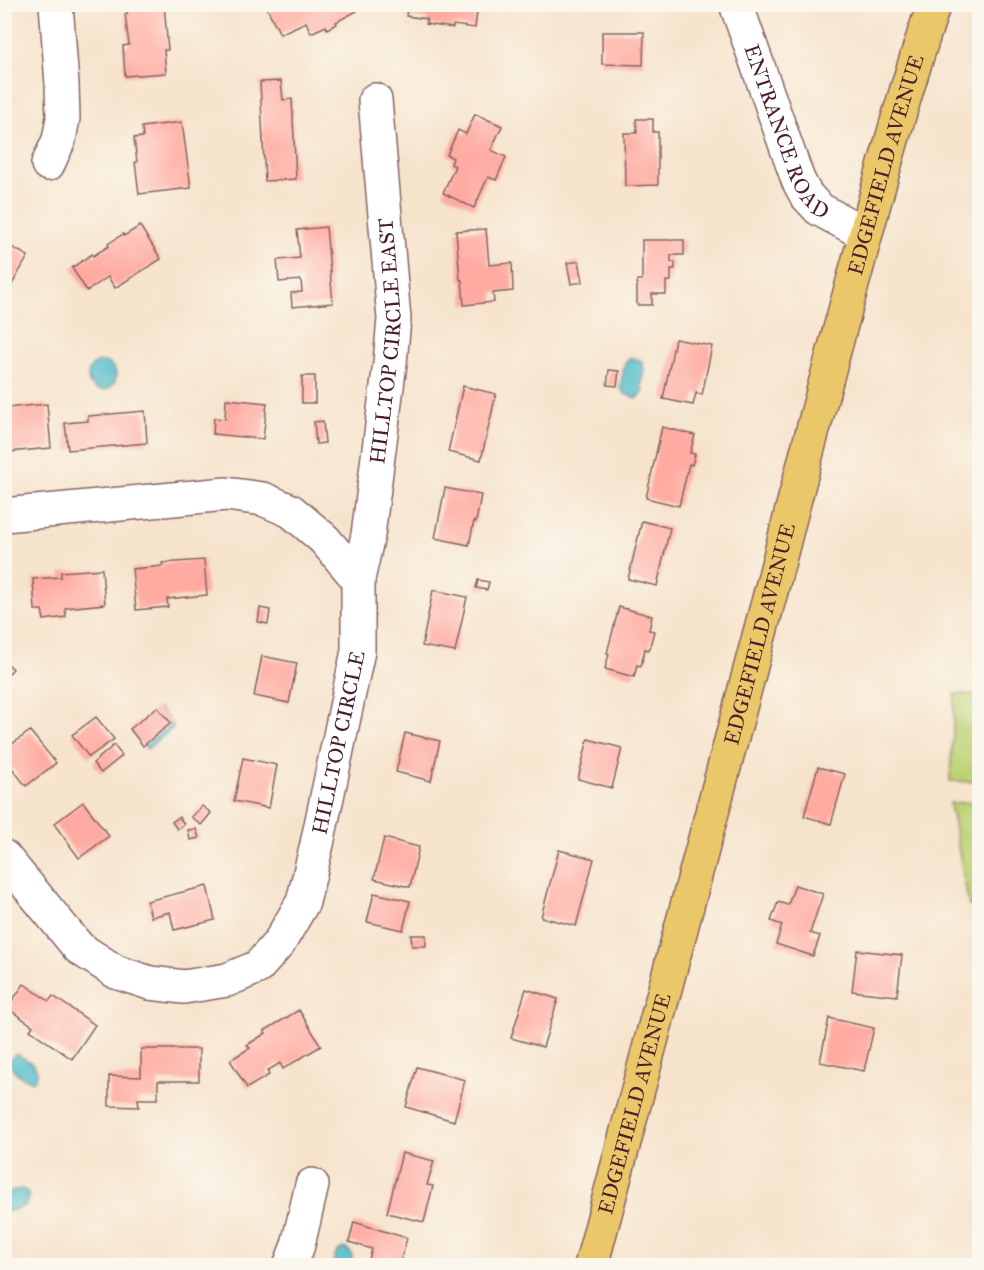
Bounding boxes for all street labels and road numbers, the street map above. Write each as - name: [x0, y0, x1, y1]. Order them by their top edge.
- street label: ENTRANCE ROAD: [738, 41, 834, 225]
- street label: EDGEFIELD AVENUE: [842, 51, 930, 278]
- street label: HILLTOP CIRCLE EAST: [364, 217, 407, 466]
- street label: EDGEFIELD AVENUE: [718, 521, 801, 748]
- street label: HILLTOP CIRCLE: [306, 648, 371, 837]
- street label: EDGEFIELD AVENUE: [592, 990, 677, 1217]

